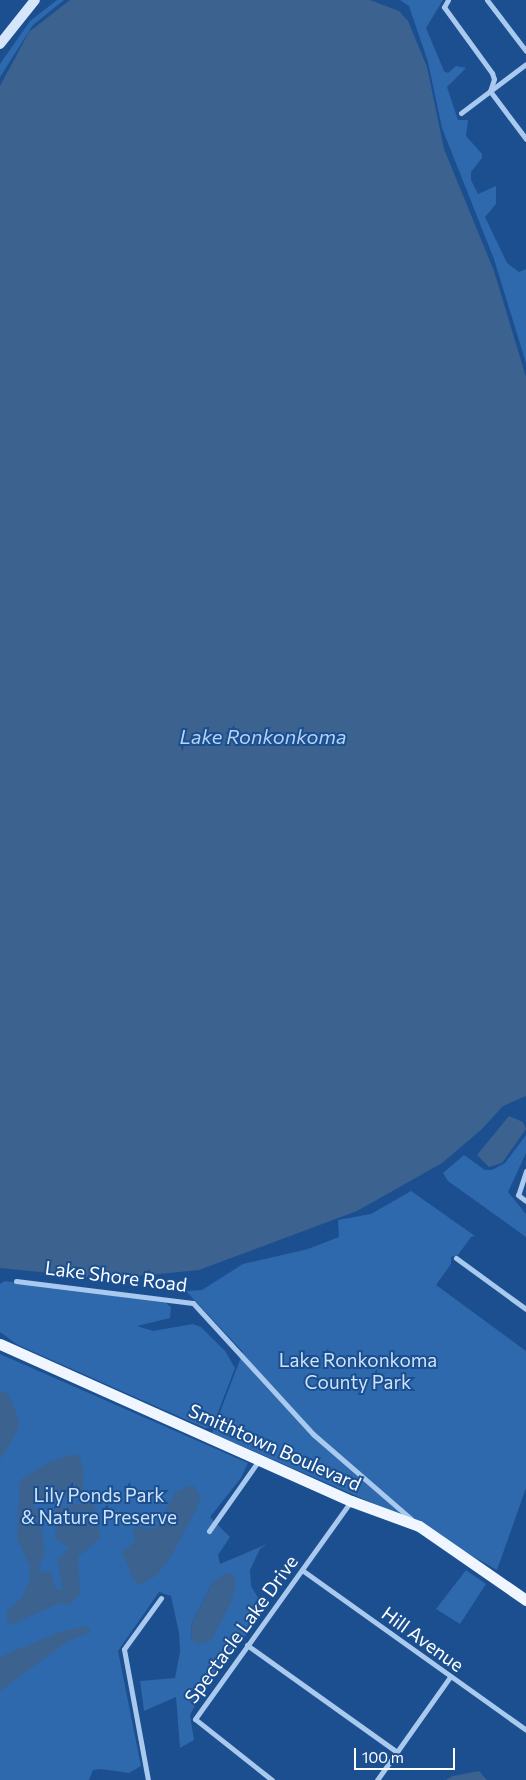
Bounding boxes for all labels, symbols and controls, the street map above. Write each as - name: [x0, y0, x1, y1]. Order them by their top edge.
- water label: Lake Ronkonkoma: [180, 724, 346, 748]
- street label: Lake Shore Road: [44, 1256, 188, 1296]
- park label: Lake Ronkonkoma County Park: [279, 1349, 437, 1393]
- street label: Smithtown Boulevard: [185, 1399, 365, 1495]
- park label: Lily Ponds Park & Nature Preserve: [21, 1484, 177, 1528]
- street label: Spectacle Lake Drive: [180, 1550, 302, 1708]
- street label: Hill Avenue: [378, 1602, 468, 1676]
- scale bar: [356, 1738, 457, 1770]
- text: 100 m: [362, 1748, 404, 1766]

